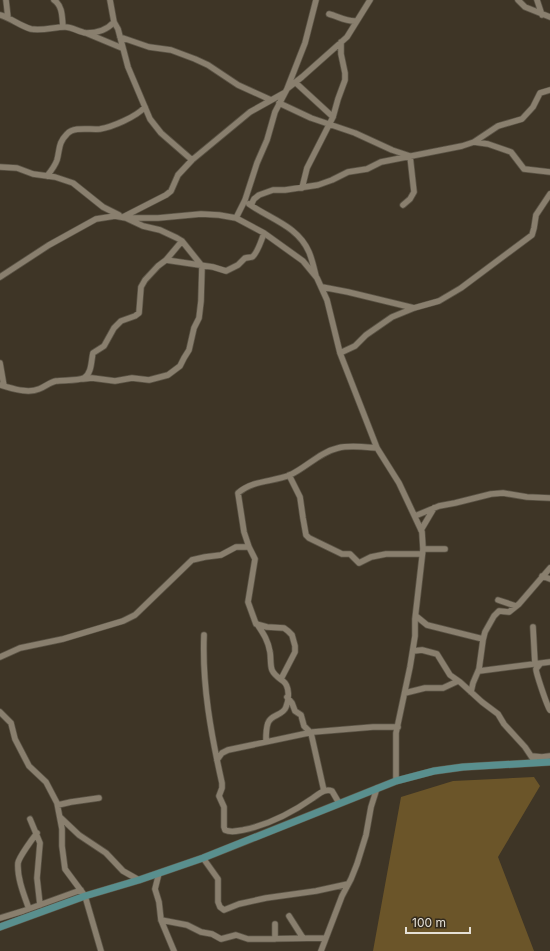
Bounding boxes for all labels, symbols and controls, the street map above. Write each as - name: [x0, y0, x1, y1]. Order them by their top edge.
- scale bar: [406, 909, 470, 935]
- text: 100 m: [412, 915, 446, 930]

